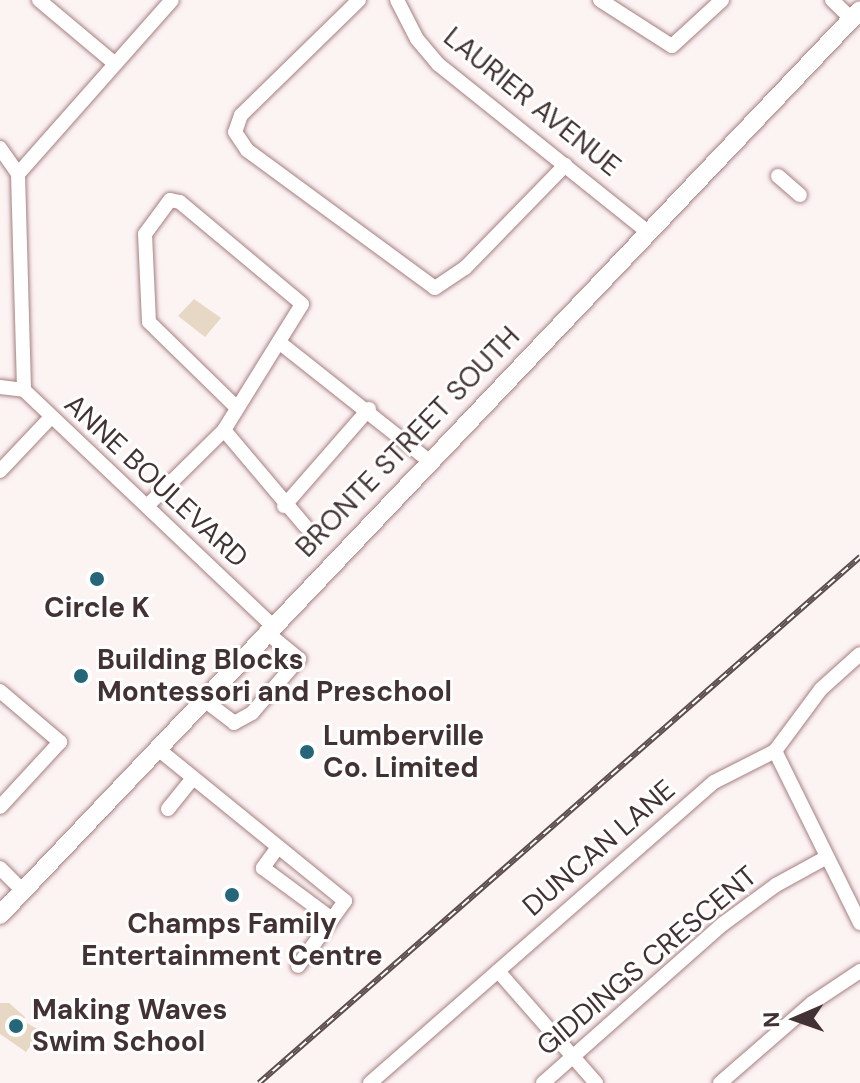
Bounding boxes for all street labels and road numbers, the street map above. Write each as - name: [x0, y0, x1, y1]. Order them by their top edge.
- street label: LAURIER AVENUE: [437, 20, 627, 184]
- street label: BRONTE STREET SOUTH: [289, 320, 527, 564]
- street label: ANNE BOULEVARD: [57, 387, 255, 575]
- street label: DUNCAN LANE: [516, 773, 682, 923]
- street label: GIDDINGS CRESCENT: [530, 859, 764, 1063]

